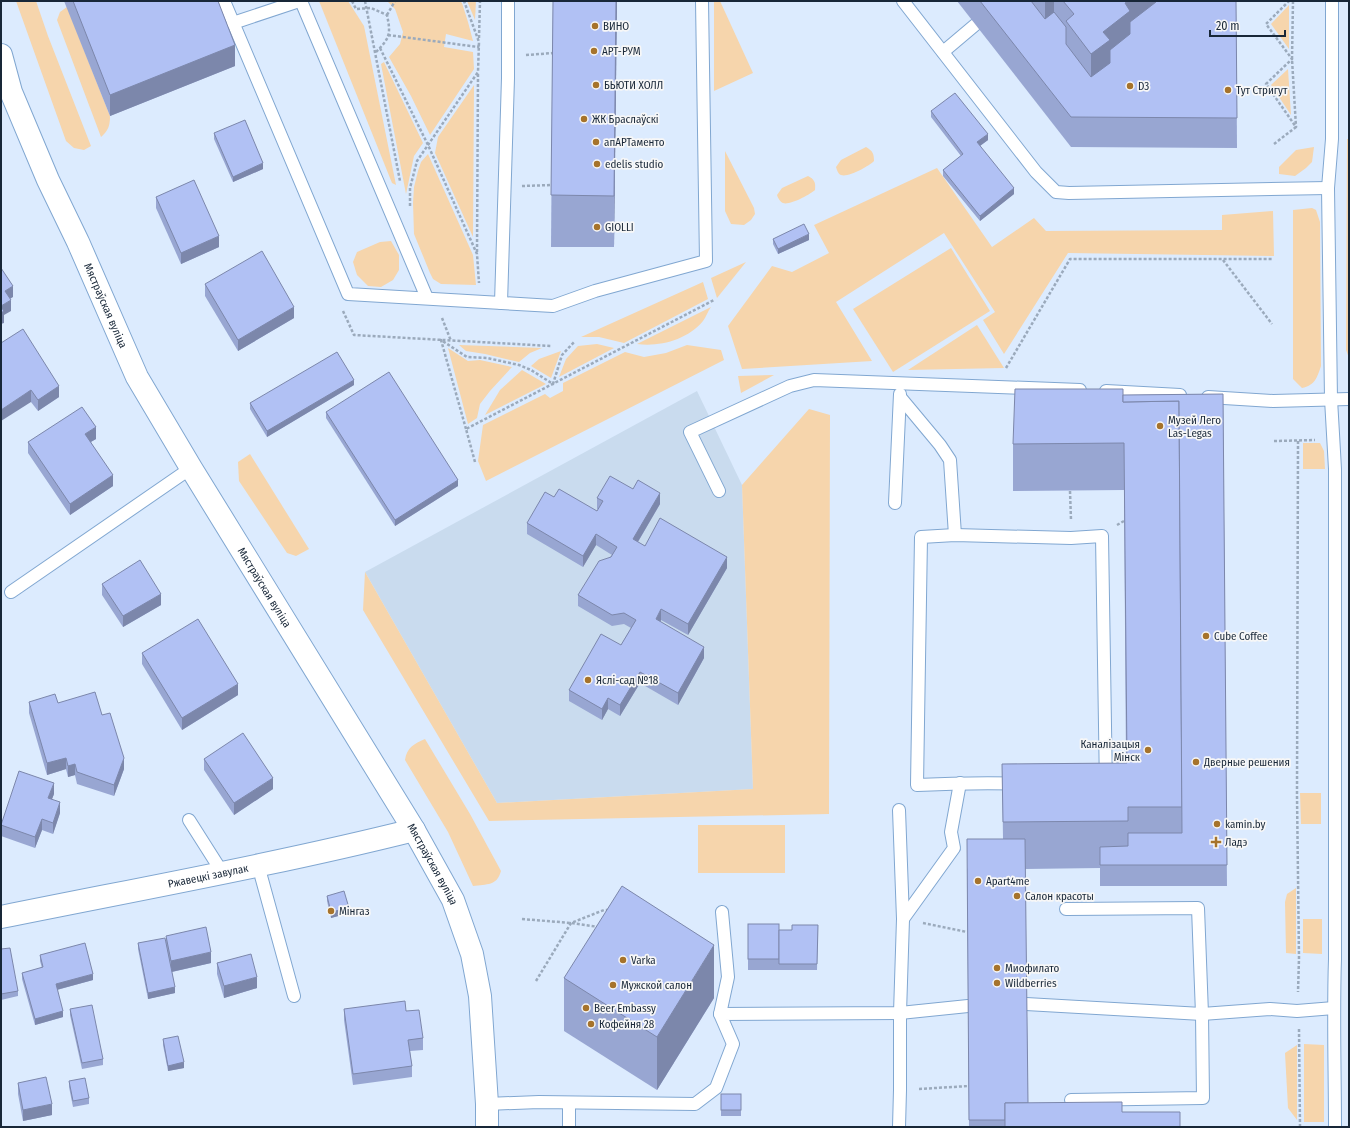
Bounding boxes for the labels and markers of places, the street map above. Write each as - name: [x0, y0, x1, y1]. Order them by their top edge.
- place label: ВИНО: [603, 20, 629, 33]
- marker: ВИНО: [590, 21, 600, 31]
- place label: АРТ-РУМ: [602, 45, 641, 58]
- marker: АРТ-РУМ: [589, 46, 599, 56]
- place label: БЬЮТИ ХОЛЛ: [604, 79, 663, 92]
- marker: БЬЮТИ ХОЛЛ: [591, 80, 601, 90]
- place label: D3: [1138, 80, 1149, 93]
- marker: D3: [1125, 81, 1135, 91]
- place label: Тут Стригут: [1236, 84, 1288, 97]
- marker: Тут Стригут: [1223, 85, 1233, 95]
- place label: ЖК Браслаўскі: [592, 113, 659, 126]
- marker: ЖК Браслаўскі: [579, 114, 589, 124]
- place label: апАРТаменто: [604, 136, 665, 149]
- marker: апАРТаменто: [591, 137, 601, 147]
- place label: edelis studio: [605, 158, 663, 171]
- marker: edelis studio: [592, 159, 602, 169]
- place label: GIOLLI: [605, 221, 634, 234]
- marker: GIOLLI: [592, 222, 602, 232]
- place label: Музей Лего Las-Legas: [1168, 414, 1221, 440]
- marker: Музей Лего Las-Legas: [1155, 421, 1165, 431]
- place label: Cube Coffee: [1214, 630, 1268, 643]
- marker: Cube Coffee: [1201, 631, 1211, 641]
- place label: Яслі-сад №18: [596, 674, 659, 687]
- marker: Яслі-сад №18: [583, 675, 593, 685]
- place label: Каналізацыя Мінск: [1080, 738, 1141, 764]
- marker: Каналізацыя Мінск: [1143, 745, 1153, 755]
- place label: Дверные решения: [1203, 756, 1290, 769]
- marker: Дверные решения: [1191, 757, 1201, 767]
- place label: kamin.by: [1225, 818, 1266, 831]
- marker: kamin.by: [1212, 819, 1222, 829]
- marker: Ладэ: [1210, 836, 1222, 848]
- place label: Ладэ: [1225, 836, 1247, 849]
- place label: Apart4me: [986, 875, 1029, 888]
- marker: Apart4me: [973, 876, 983, 886]
- place label: Салон красоты: [1025, 890, 1094, 903]
- marker: Салон красоты: [1012, 891, 1022, 901]
- place label: Мінгаз: [339, 905, 370, 918]
- marker: Мінгаз: [326, 906, 336, 916]
- place label: Varka: [631, 954, 656, 967]
- marker: Varka: [618, 955, 628, 965]
- place label: Миофилато: [1005, 962, 1060, 975]
- marker: Миофилато: [992, 963, 1002, 973]
- place label: Wildberries: [1005, 977, 1057, 990]
- marker: Wildberries: [992, 978, 1002, 988]
- place label: Мужской салон: [621, 979, 692, 992]
- marker: Мужской салон: [608, 980, 618, 990]
- place label: Beer Embassy: [594, 1002, 656, 1015]
- marker: Beer Embassy: [581, 1003, 591, 1013]
- place label: Кофейня 28: [599, 1018, 655, 1031]
- marker: Кофейня 28: [586, 1019, 596, 1029]

